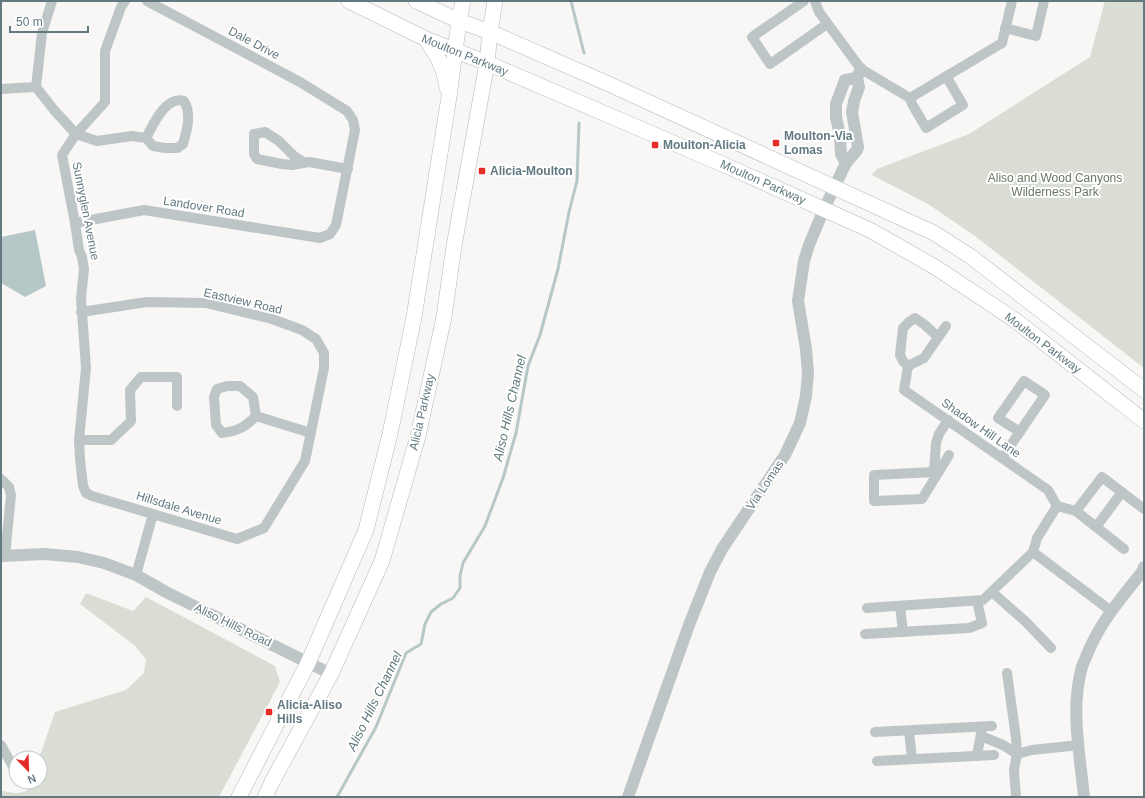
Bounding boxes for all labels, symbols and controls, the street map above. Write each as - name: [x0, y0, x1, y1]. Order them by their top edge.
- scale bar: [10, 8, 88, 34]
- text: 50 m: [16, 15, 43, 29]
- street label: Dale Drive: [226, 24, 282, 62]
- street label: Moulton Parkway: [420, 31, 510, 79]
- place label: Moulton-Via Lomas: [784, 129, 853, 157]
- place label: Moulton-Alicia: [663, 138, 746, 152]
- marker: Moulton-Via Lomas: [771, 138, 781, 148]
- marker: Moulton-Alicia: [650, 140, 660, 150]
- street label: Moulton Parkway: [718, 157, 808, 207]
- street label: Sunnyglen Avenue: [70, 161, 102, 262]
- place label: Alicia-Moulton: [490, 164, 573, 178]
- marker: Alicia-Moulton: [477, 166, 487, 176]
- park label: Aliso and Wood Canyons Wilderness Park: [988, 171, 1122, 199]
- street label: Landover Road: [162, 194, 246, 220]
- street label: Eastview Road: [202, 285, 284, 317]
- street label: Moulton Parkway: [1002, 310, 1084, 376]
- water label: Aliso Hills Channel: [490, 353, 529, 464]
- street label: Alicia Parkway: [406, 372, 438, 452]
- street label: Shadow Hill Lane: [939, 395, 1024, 461]
- street label: Via Lomas: [743, 458, 787, 512]
- street label: Hillsdale Avenue: [135, 488, 224, 528]
- street label: Aliso Hills Road: [192, 600, 274, 650]
- water label: Aliso Hills Channel: [344, 648, 405, 754]
- place label: Alicia-Aliso Hills: [277, 698, 342, 726]
- marker: Alicia-Aliso Hills: [264, 707, 274, 717]
- north arrow: [8, 750, 48, 790]
- text: N: [26, 772, 38, 786]

